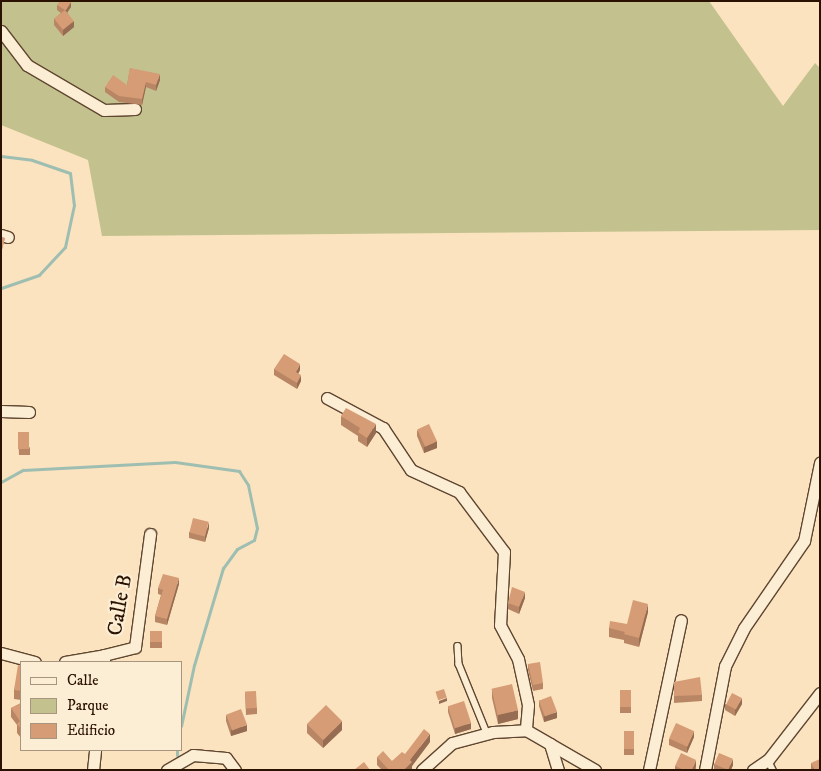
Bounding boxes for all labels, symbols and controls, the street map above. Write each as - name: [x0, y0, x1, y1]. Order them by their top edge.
- street label: Calle B: [102, 572, 138, 638]
- legend: [20, 661, 182, 751]
- text: Calle: [67, 671, 99, 690]
- text: Parque: [67, 696, 108, 715]
- text: Edificio: [67, 721, 115, 740]

